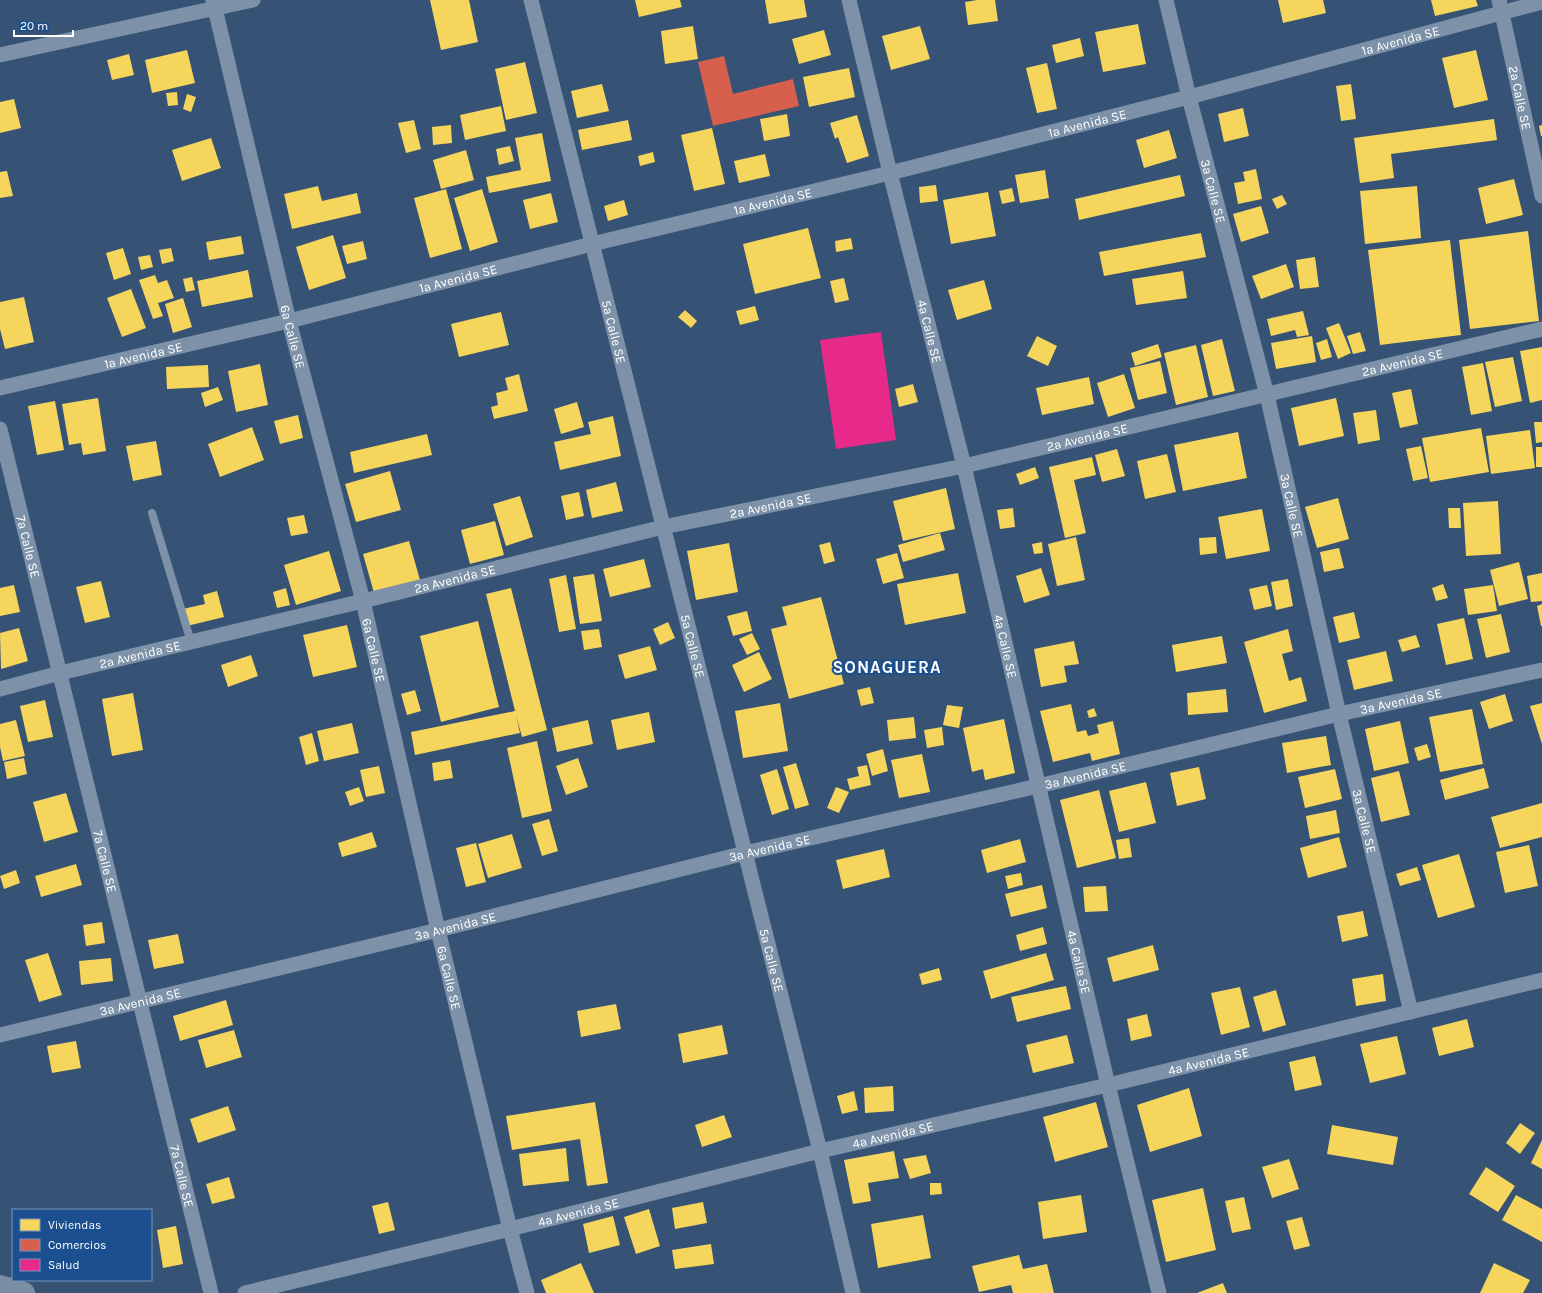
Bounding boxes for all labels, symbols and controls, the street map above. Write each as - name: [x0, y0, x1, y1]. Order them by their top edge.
- scale bar: [14, 12, 73, 38]
- text: 20 m: [20, 19, 48, 33]
- street label: 1a Avenida SE: [1360, 23, 1441, 58]
- street label: 2a Calle SE: [1506, 64, 1534, 131]
- street label: 1a Avenida SE: [1047, 106, 1128, 140]
- street label: 3a Calle SE: [1198, 158, 1229, 225]
- street label: 1a Avenida SE: [732, 185, 813, 218]
- street label: 1a Avenida SE: [418, 261, 499, 296]
- street label: 5a Calle SE: [599, 298, 629, 365]
- street label: 4a Calle SE: [914, 298, 945, 365]
- street label: 6a Calle SE: [277, 303, 308, 370]
- street label: 1a Avenida SE: [103, 339, 184, 372]
- street label: 2a Avenida SE: [1360, 346, 1444, 380]
- street label: 2a Avenida SE: [1045, 420, 1129, 454]
- street label: 3a Calle SE: [1277, 472, 1306, 539]
- street label: 2a Avenida SE: [728, 490, 813, 521]
- street label: 7a Calle SE: [13, 514, 43, 579]
- street label: 2a Avenida SE: [413, 562, 497, 596]
- street label: 5a Calle SE: [678, 613, 708, 679]
- street label: 4a Calle SE: [991, 613, 1020, 680]
- street label: 6a Calle SE: [359, 617, 388, 684]
- street label: 2a Avenida SE: [98, 638, 182, 671]
- district label: SONAGUERA: [832, 657, 942, 677]
- street label: 3a Avenida SE: [1358, 685, 1443, 717]
- street label: 3a Avenida SE: [1043, 758, 1128, 792]
- street label: 3a Calle SE: [1349, 788, 1379, 855]
- street label: 7a Calle SE: [90, 829, 120, 894]
- street label: 3a Avenida SE: [727, 831, 812, 865]
- street label: 3a Avenida SE: [413, 909, 497, 943]
- street label: 5a Calle SE: [756, 927, 787, 994]
- street label: 4a Calle SE: [1064, 929, 1094, 995]
- street label: 6a Calle SE: [434, 944, 464, 1011]
- street label: 3a Avenida SE: [98, 985, 182, 1019]
- street label: 4a Avenida SE: [1166, 1044, 1250, 1078]
- street label: 4a Avenida SE: [851, 1118, 935, 1151]
- street label: 7a Calle SE: [167, 1143, 197, 1209]
- street label: 4a Avenida SE: [536, 1195, 620, 1230]
- legend: [12, 1209, 152, 1281]
- text: Viviendas: [48, 1218, 101, 1232]
- text: Comercios: [48, 1238, 106, 1252]
- text: Salud: [48, 1258, 80, 1272]

